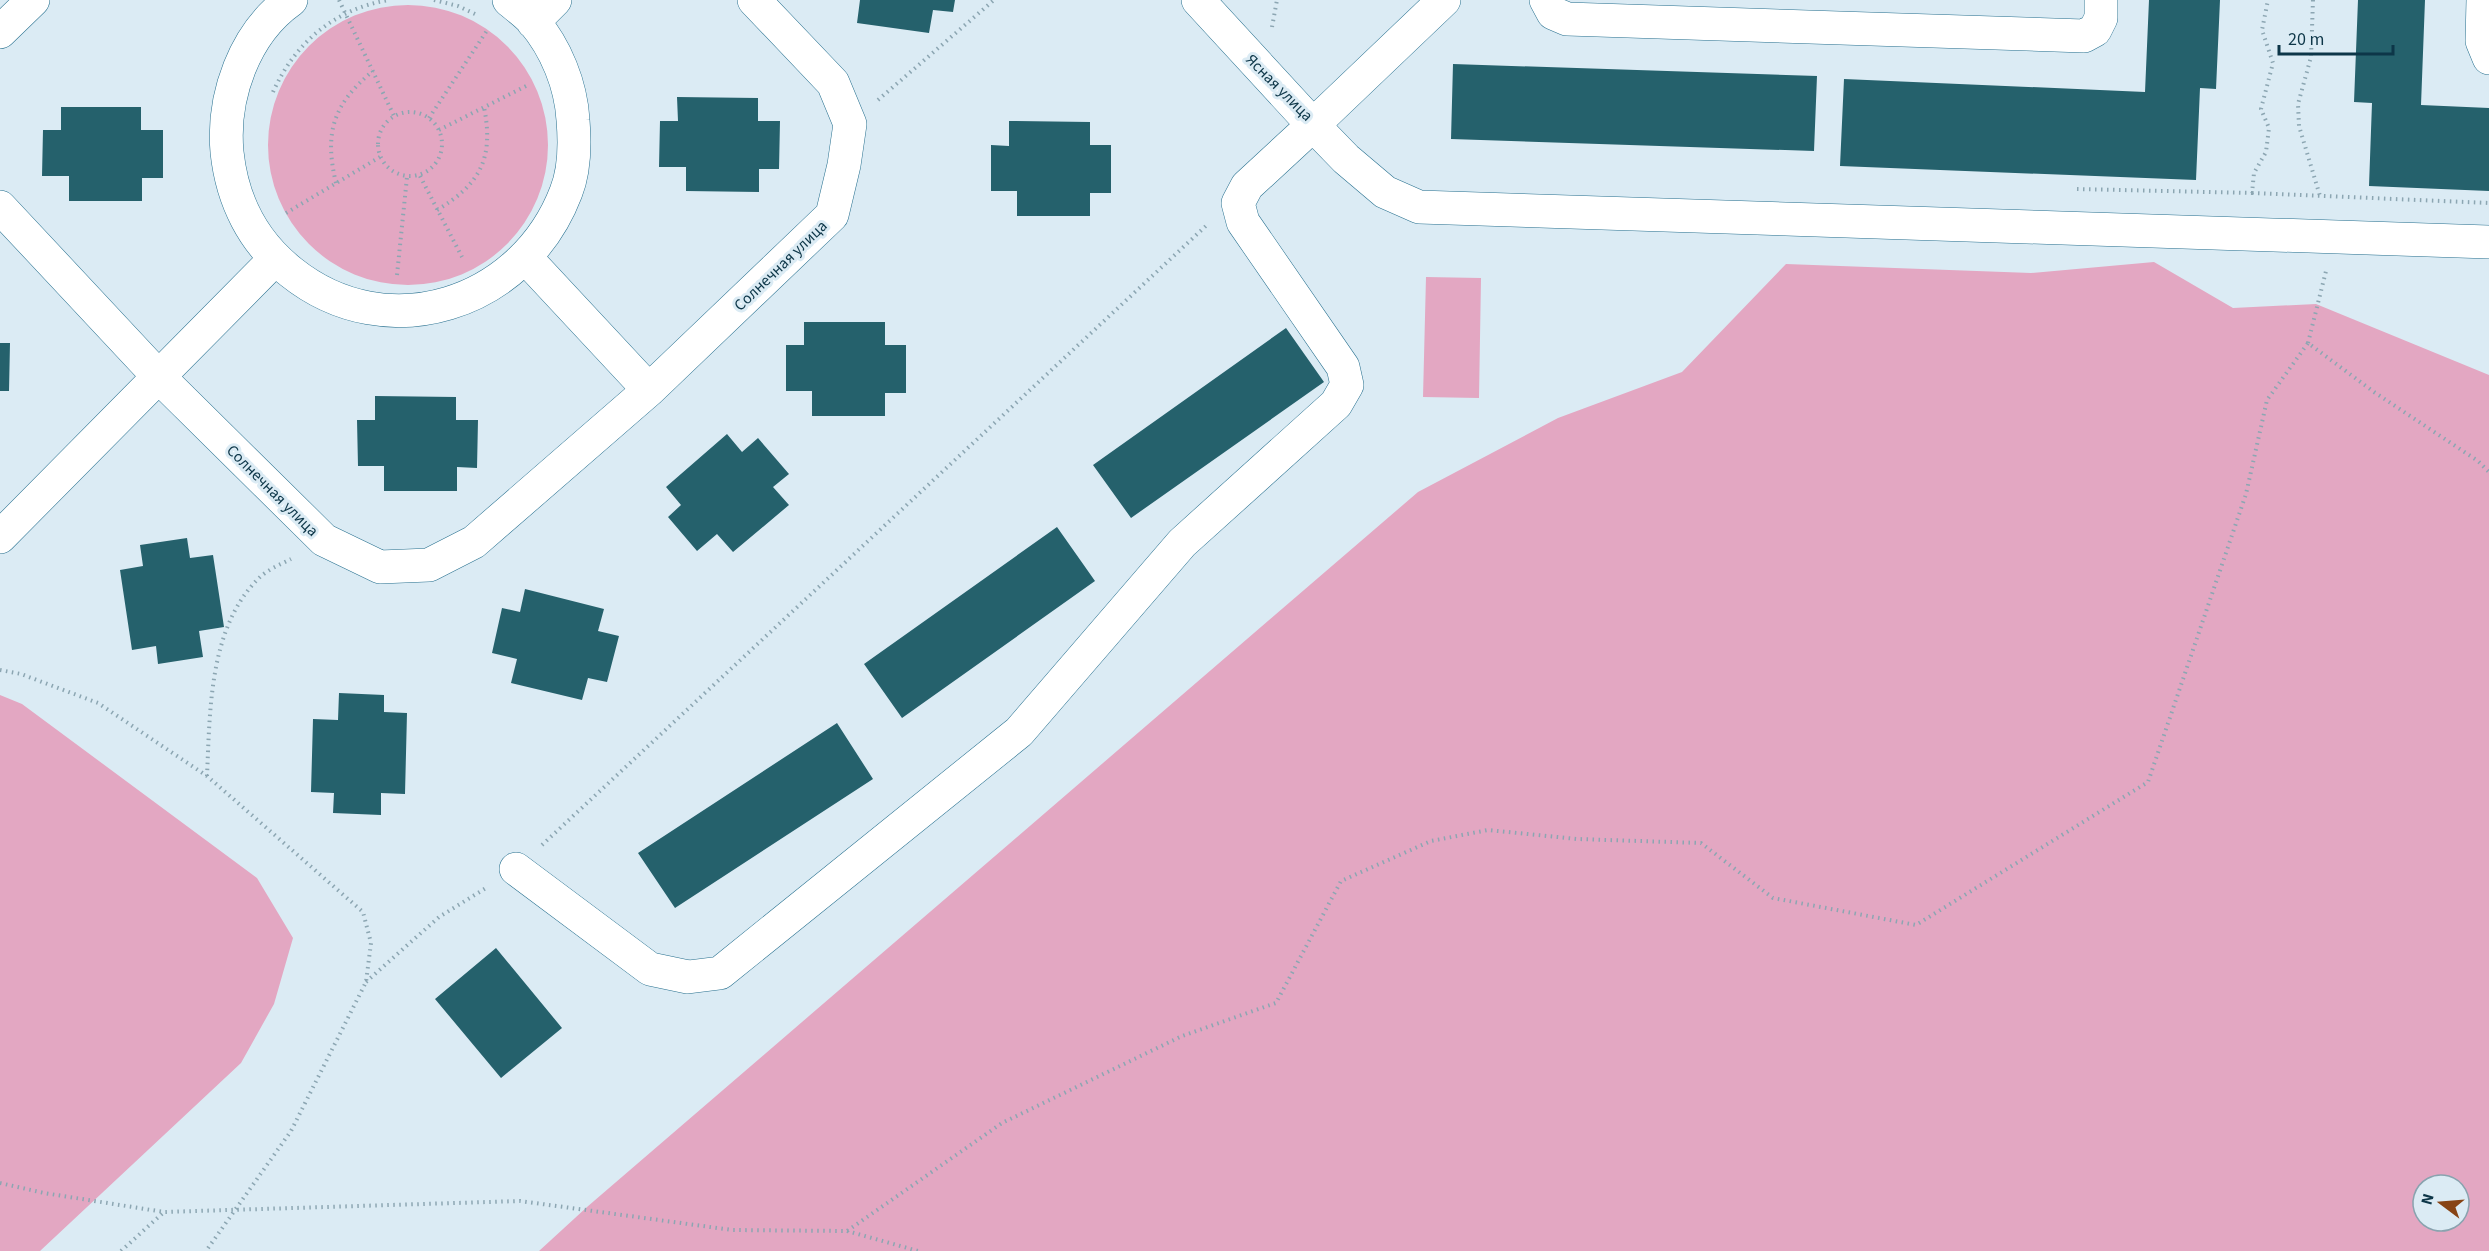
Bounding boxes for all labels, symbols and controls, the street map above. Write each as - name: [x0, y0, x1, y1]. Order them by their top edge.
- scale bar: [2279, 18, 2393, 56]
- text: 20 m: [2288, 27, 2324, 52]
- street label: Ясная улица: [1241, 49, 1318, 126]
- street label: Солнечная улица: [729, 215, 832, 316]
- street label: Солнечная улица: [221, 440, 323, 542]
- north arrow: [2411, 1173, 2471, 1233]
- text: N: [2416, 1191, 2440, 1207]

